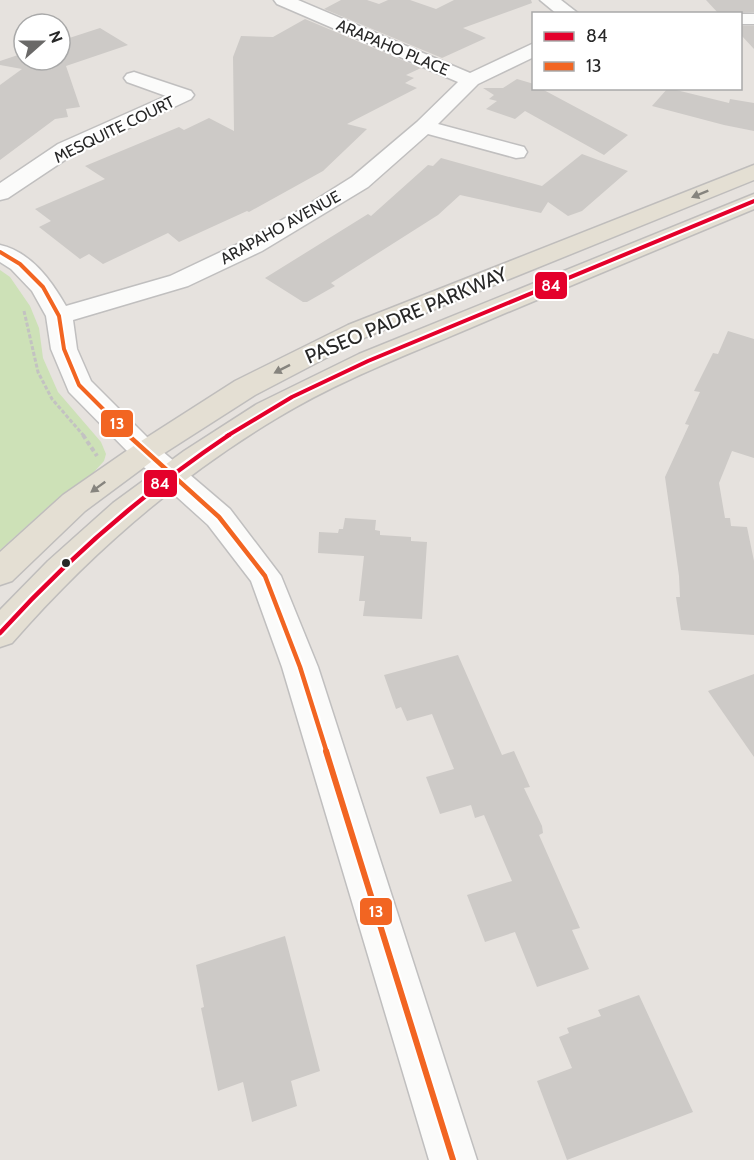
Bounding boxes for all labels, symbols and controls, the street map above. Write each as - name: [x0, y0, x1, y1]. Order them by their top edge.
- north arrow: [12, 12, 72, 72]
- legend: [532, 12, 742, 90]
- street label: ARAPAHO PLACE: [334, 15, 452, 80]
- text: 84: [586, 25, 607, 47]
- text: N: [45, 28, 66, 45]
- text: 13: [586, 55, 602, 77]
- street label: MESQUITE COURT: [51, 92, 178, 167]
- street label: ARAPAHO AVENUE: [217, 186, 344, 268]
- one-way arrow: [690, 189, 708, 199]
- street label: PASEO PADRE PARKWAY: [301, 261, 511, 369]
- line badge: 84: [534, 271, 568, 300]
- text: 84: [541, 276, 561, 295]
- one-way arrow: [274, 365, 291, 374]
- line badge: 13: [100, 409, 134, 438]
- text: 13: [110, 414, 124, 433]
- line badge: 84: [143, 469, 178, 498]
- text: 84: [150, 474, 170, 493]
- one-way arrow: [90, 480, 105, 492]
- unlabelled marker: [60, 557, 72, 569]
- line badge: 13: [359, 897, 393, 926]
- text: 13: [369, 902, 383, 921]

